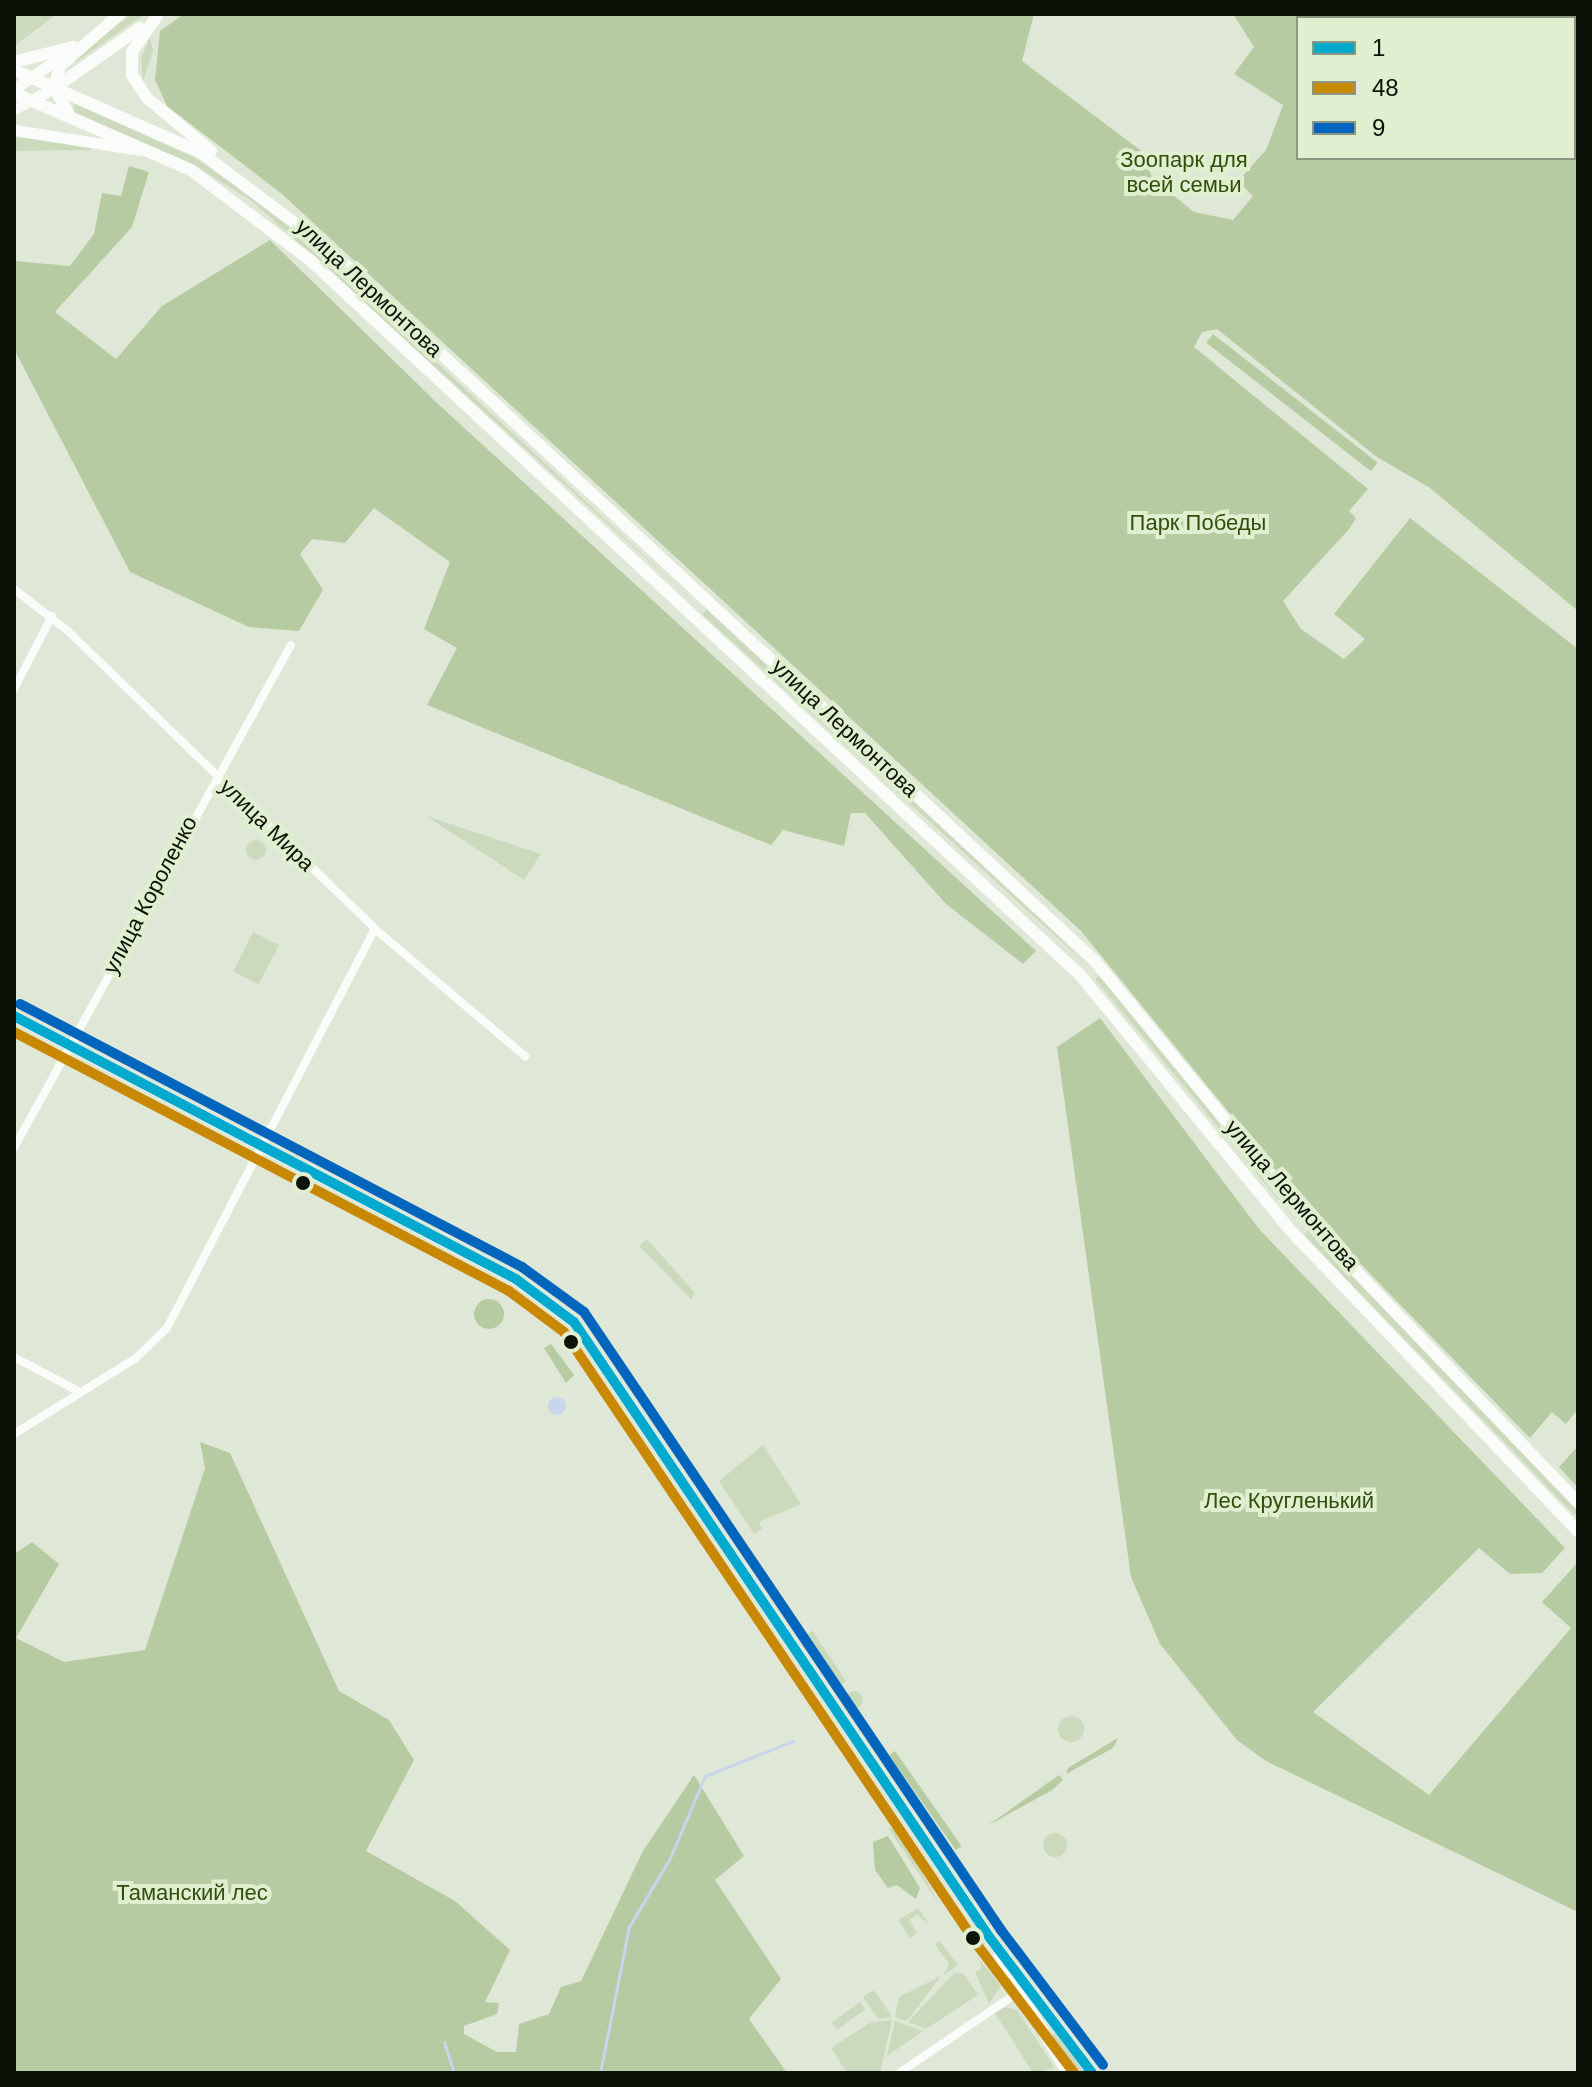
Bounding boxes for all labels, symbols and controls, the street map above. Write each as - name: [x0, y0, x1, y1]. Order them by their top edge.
- legend: [1296, 16, 1576, 160]
- text: 1: [1372, 34, 1385, 61]
- text: 48: [1372, 74, 1399, 101]
- text: 9: [1372, 114, 1385, 141]
- park label: Зоопарк для всей семьи: [1120, 146, 1248, 198]
- street label: улица Лермонтова: [290, 213, 448, 363]
- park label: Парк Победы: [1130, 510, 1266, 536]
- street label: улица Лермонтова: [766, 653, 924, 803]
- street label: улица Мира: [214, 773, 320, 877]
- street label: улица Короленко: [97, 812, 203, 978]
- street label: улица Лермонтова: [1219, 1114, 1365, 1276]
- unlabelled marker: [295, 1175, 311, 1191]
- unlabelled marker: [563, 1334, 579, 1350]
- park label: Лес Кругленький: [1204, 1488, 1374, 1514]
- park label: Таманский лес: [116, 1880, 268, 1906]
- unlabelled marker: [965, 1930, 981, 1946]

